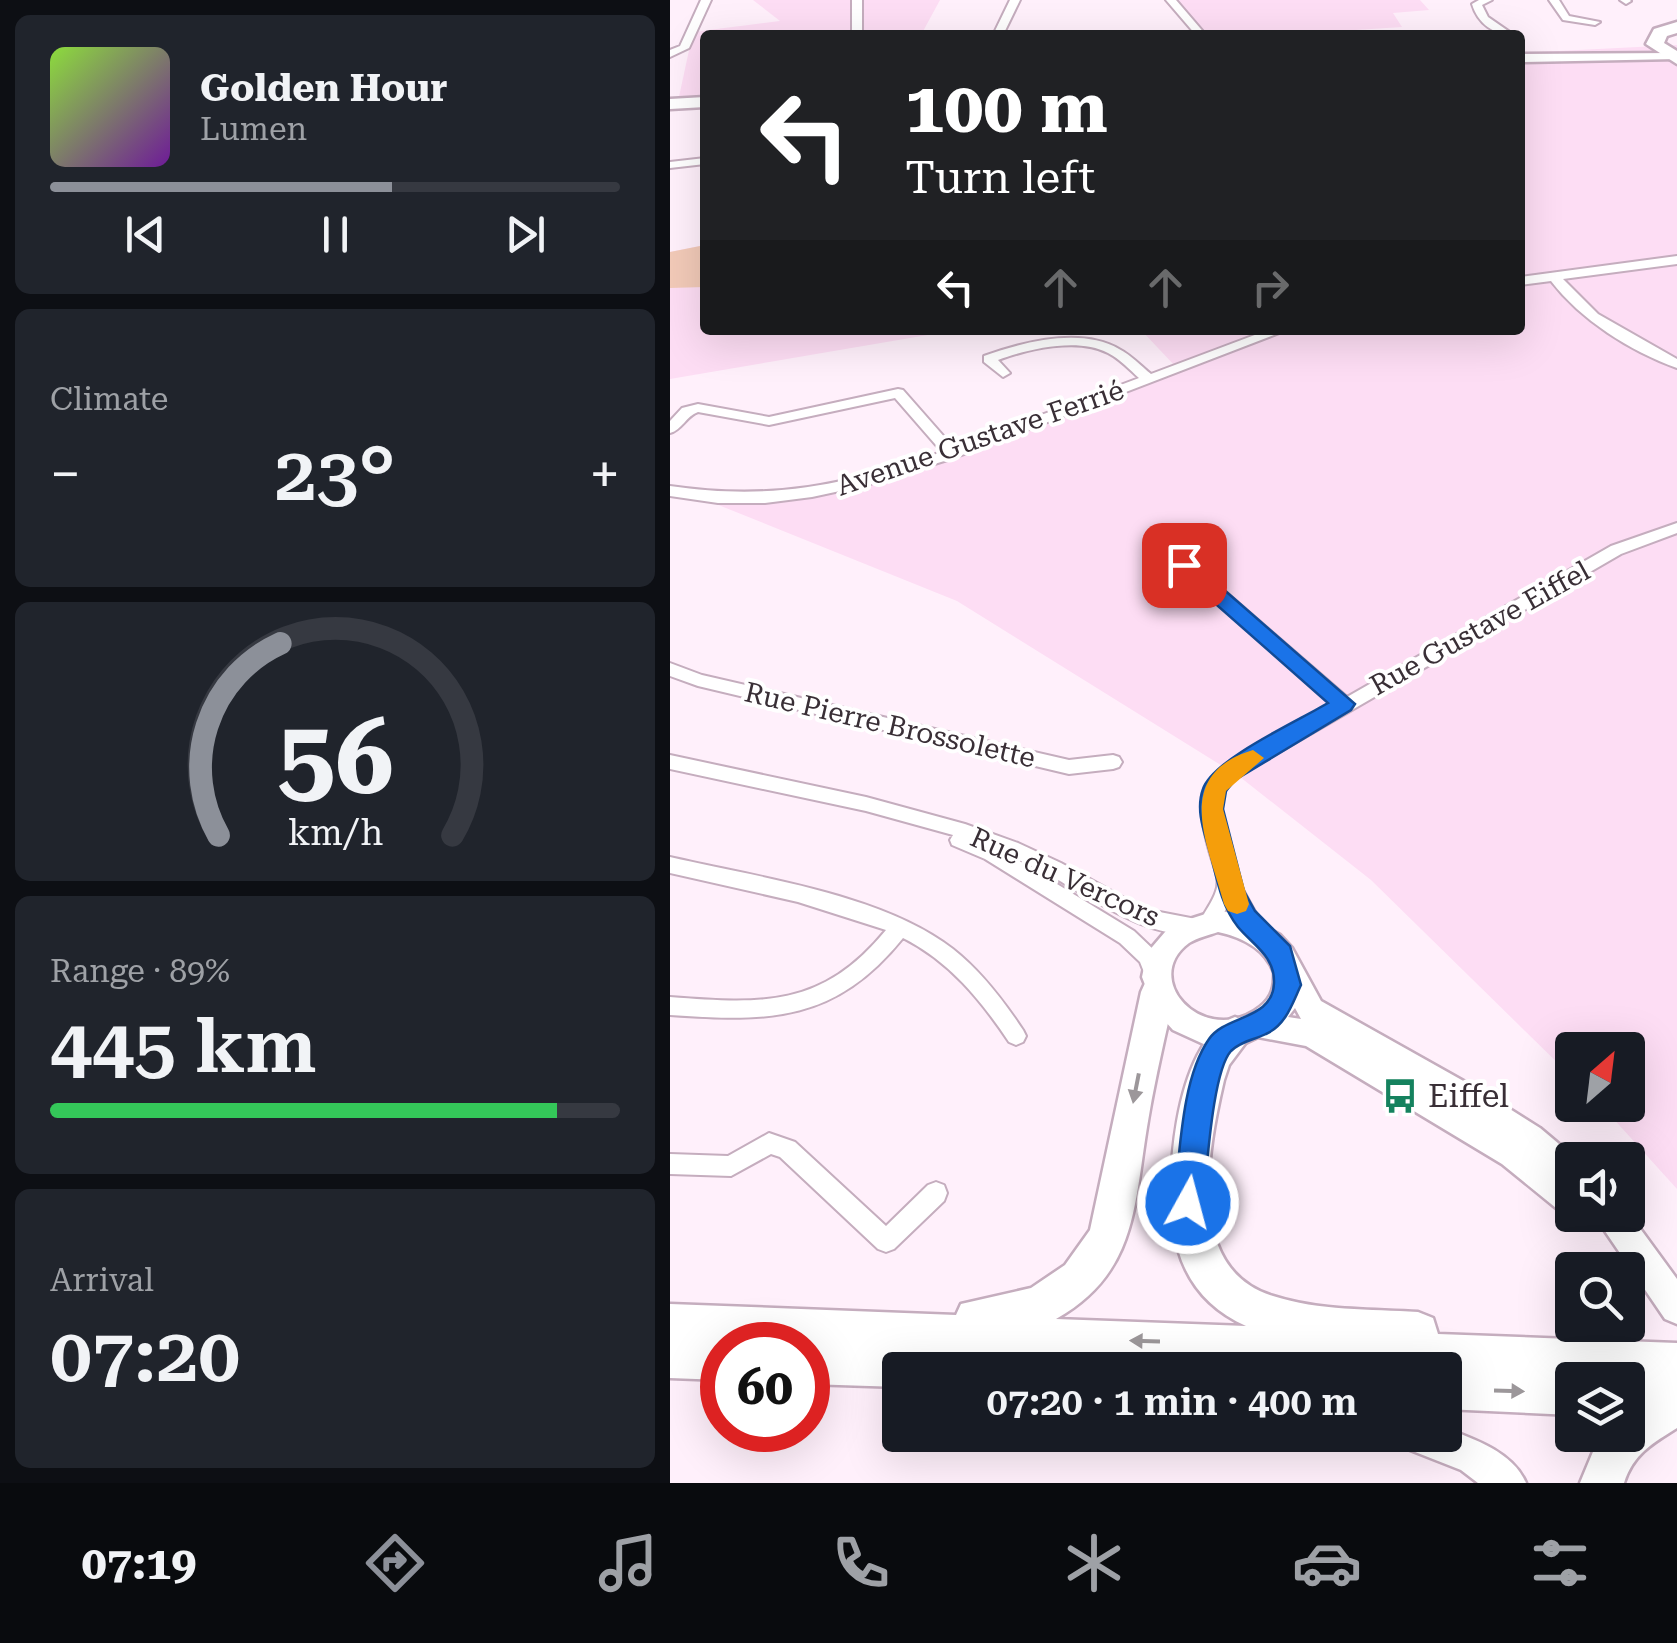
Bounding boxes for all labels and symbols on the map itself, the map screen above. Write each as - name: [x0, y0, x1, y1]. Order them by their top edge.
- street label: Avenue Gustave Ferrié: [832, 373, 1128, 503]
- pin: [1142, 523, 1227, 608]
- street label: Rue Gustave Eiffel: [1364, 554, 1596, 702]
- street label: Rue Pierre Brossolette: [741, 675, 1039, 775]
- street label: Rue du Vercors: [965, 821, 1165, 933]
- north arrow: [1555, 1032, 1645, 1122]
- one-way arrow: [1128, 1072, 1144, 1103]
- bus stop icon: Eiffel: [1381, 1077, 1419, 1115]
- place label: Eiffel: [1428, 1077, 1509, 1115]
- position arrow: [1136, 1151, 1240, 1255]
- speed limit sign: 60: [700, 1322, 830, 1452]
- one-way arrow: [1129, 1333, 1161, 1349]
- one-way arrow: [1493, 1383, 1525, 1399]

